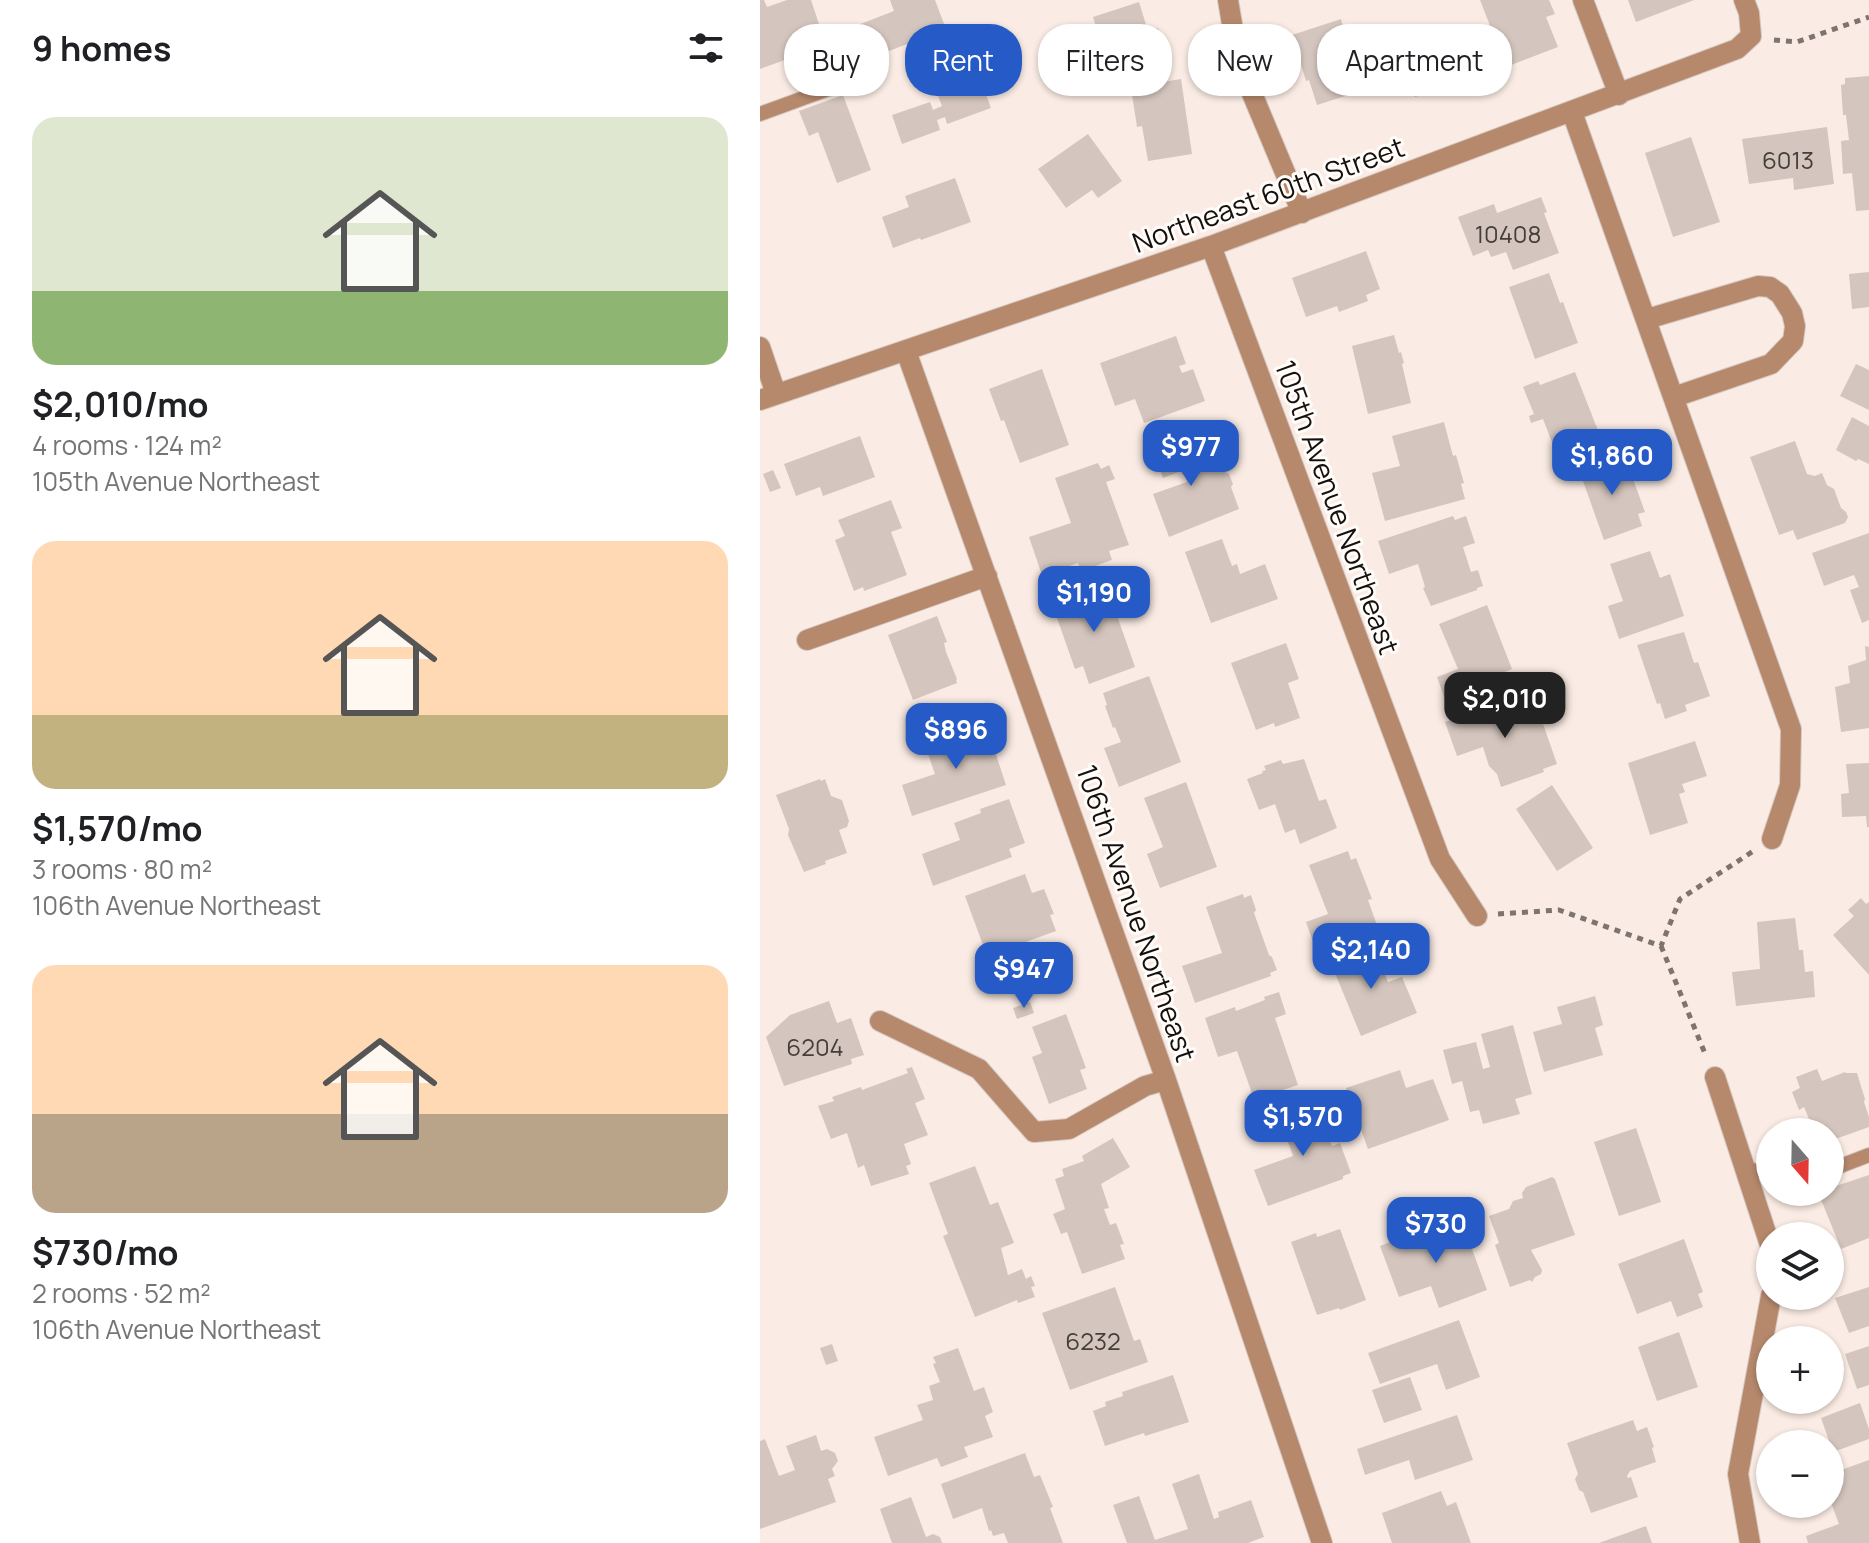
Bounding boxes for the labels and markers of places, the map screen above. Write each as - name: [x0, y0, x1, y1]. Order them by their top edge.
- pin: $977: [1144, 420, 1238, 488]
- pin: $1,860: [1547, 429, 1677, 497]
- pin: $1,190: [1029, 566, 1159, 634]
- pin: $2,010: [1440, 672, 1570, 740]
- pin: $896: [909, 703, 1003, 771]
- pin: $2,140: [1306, 923, 1436, 991]
- pin: $947: [977, 942, 1071, 1010]
- pin: $1,570: [1238, 1090, 1368, 1158]
- pin: $730: [1389, 1197, 1483, 1265]

